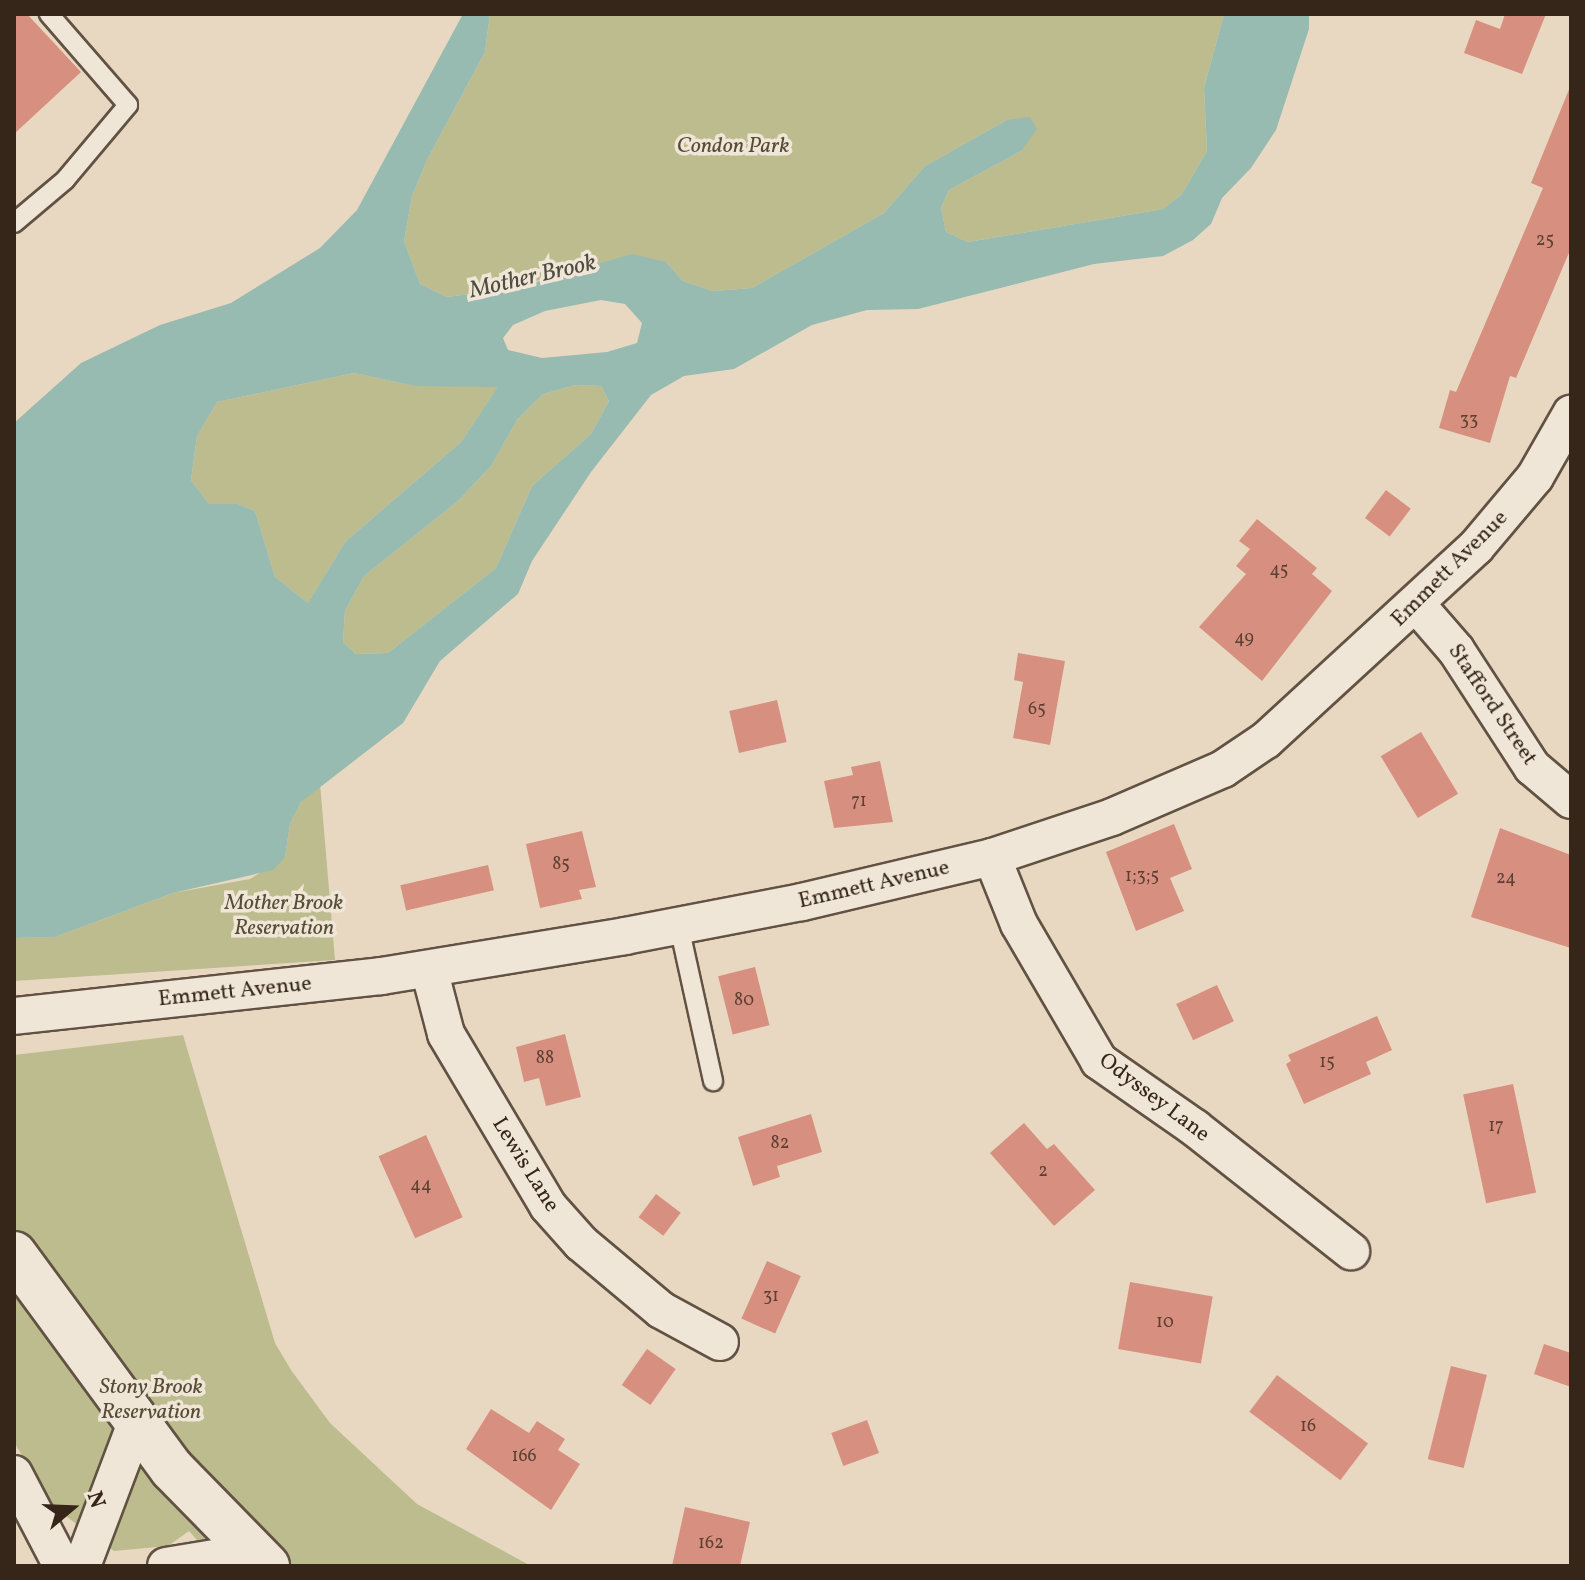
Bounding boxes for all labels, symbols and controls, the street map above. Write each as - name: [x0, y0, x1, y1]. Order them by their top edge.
- park label: Condon Park: [677, 134, 789, 160]
- house number: 25: [1536, 230, 1554, 252]
- water label: Mother Brook: [467, 249, 599, 307]
- house number: 33: [1460, 410, 1478, 432]
- street label: Emmett Avenue: [1386, 505, 1514, 633]
- house number: 45: [1270, 560, 1288, 582]
- house number: 49: [1234, 628, 1254, 650]
- street label: Stafford Street: [1442, 639, 1542, 771]
- house number: 65: [1028, 699, 1046, 721]
- house number: 71: [851, 791, 867, 813]
- house number: 85: [552, 854, 570, 876]
- street label: Emmett Avenue: [796, 855, 952, 915]
- house number: 1;3;5: [1125, 866, 1159, 888]
- house number: 24: [1496, 868, 1516, 890]
- park label: Mother Brook Reservation: [225, 890, 343, 942]
- street label: Emmett Avenue: [157, 971, 313, 1013]
- house number: 80: [734, 990, 754, 1012]
- house number: 88: [536, 1048, 554, 1070]
- street label: Odyssey Lane: [1093, 1048, 1215, 1148]
- house number: 15: [1319, 1052, 1335, 1074]
- street label: Lewis Lane: [485, 1113, 565, 1217]
- house number: 17: [1488, 1116, 1504, 1138]
- house number: 82: [771, 1133, 789, 1155]
- house number: 2: [1038, 1161, 1048, 1183]
- house number: 44: [410, 1175, 432, 1197]
- house number: 31: [763, 1286, 779, 1308]
- house number: 10: [1156, 1312, 1174, 1334]
- park label: Stony Brook Reservation: [99, 1374, 203, 1426]
- house number: 16: [1300, 1416, 1316, 1438]
- house number: 166: [511, 1446, 537, 1468]
- north arrow: [32, 1468, 112, 1548]
- text: N: [78, 1487, 112, 1513]
- house number: 162: [698, 1533, 724, 1555]

